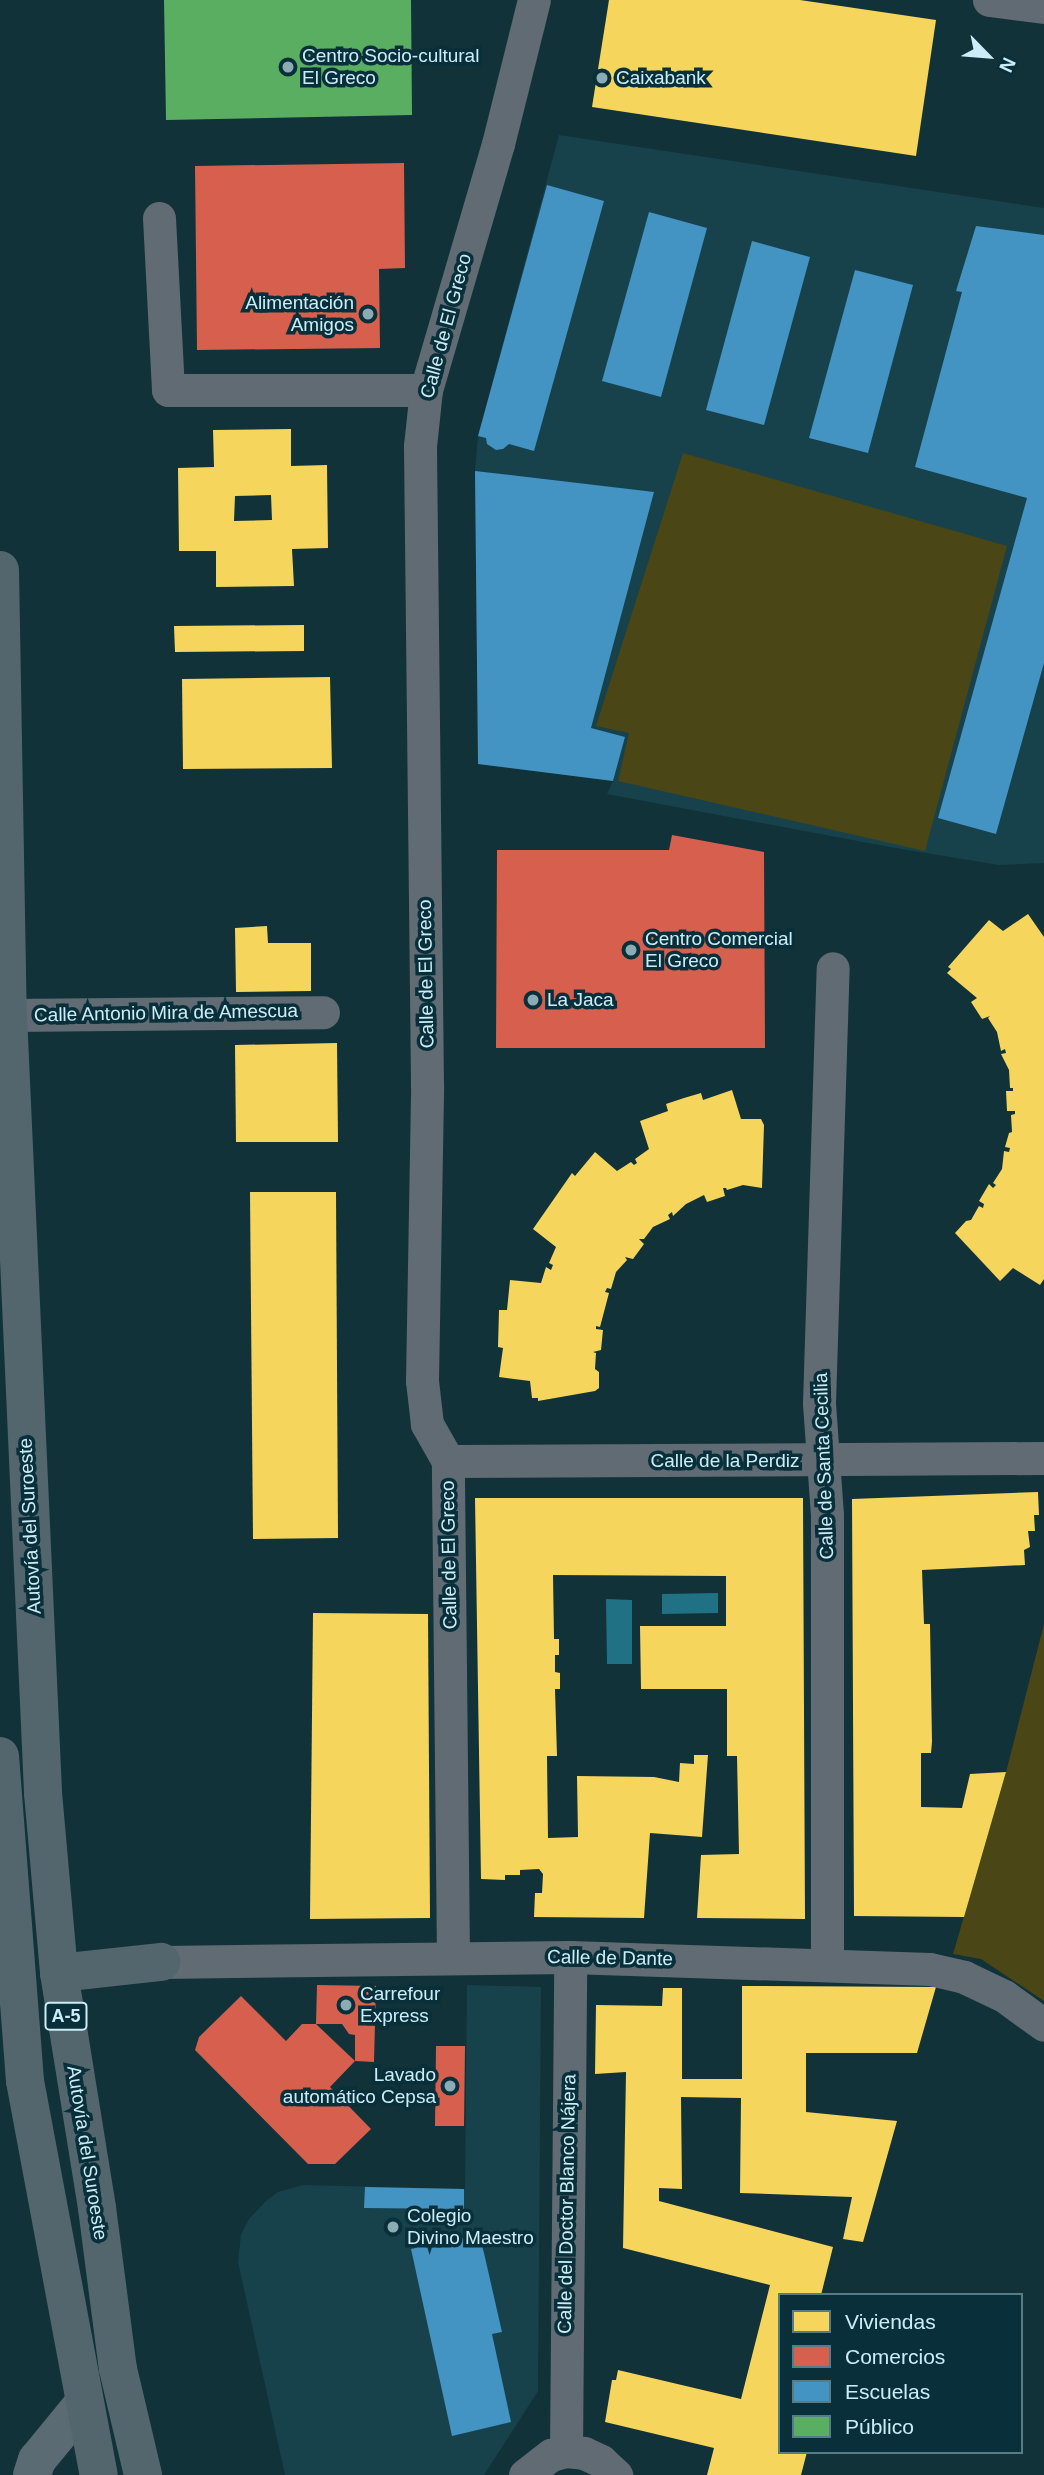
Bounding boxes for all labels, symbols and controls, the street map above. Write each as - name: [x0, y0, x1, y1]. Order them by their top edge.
- north arrow: [953, 21, 1023, 91]
- place label: Centro Socio-cultural El Greco: [302, 45, 479, 89]
- text: N: [995, 54, 1020, 76]
- marker: Centro Socio-cultural El Greco: [280, 59, 296, 75]
- place label: Caixabank: [616, 67, 706, 89]
- marker: Caixabank: [594, 70, 610, 86]
- street label: Calle de El Greco: [416, 251, 476, 401]
- place label: Alimentación Amigos: [245, 292, 354, 336]
- marker: Alimentación Amigos: [360, 306, 376, 322]
- street label: Calle de El Greco: [413, 899, 439, 1049]
- place label: Centro Comercial El Greco: [645, 928, 793, 972]
- marker: Centro Comercial El Greco: [623, 942, 639, 958]
- place label: La Jaca: [547, 989, 614, 1011]
- marker: La Jaca: [525, 992, 541, 1008]
- street label: Calle Antonio Mira de Amescua: [33, 999, 299, 1027]
- street label: Calle de Santa Cecilia: [809, 1372, 839, 1560]
- street label: Autovía del Suroeste: [14, 1437, 46, 1615]
- street label: Calle de la Perdiz: [651, 1450, 799, 1472]
- street label: Calle de El Greco: [436, 1480, 462, 1630]
- street label: Calle de Dante: [547, 1946, 673, 1970]
- place label: Carrefour Express: [360, 1983, 440, 2027]
- marker: Carrefour Express: [338, 1997, 354, 2013]
- road number: A-5: [43, 2002, 89, 2030]
- street label: Autovía del Suroeste: [62, 2064, 112, 2242]
- place label: Lavado automático Cepsa: [283, 2064, 436, 2108]
- street label: Calle del Doctor Blanco Nájera: [553, 2074, 581, 2334]
- marker: Lavado automático Cepsa: [442, 2078, 458, 2094]
- place label: Colegio Divino Maestro: [407, 2205, 534, 2249]
- marker: Colegio Divino Maestro: [385, 2219, 401, 2235]
- legend: [778, 2293, 1023, 2454]
- text: Viviendas: [845, 2310, 936, 2333]
- text: Comercios: [845, 2345, 945, 2368]
- text: Escuelas: [845, 2380, 930, 2403]
- text: Público: [845, 2415, 914, 2438]

